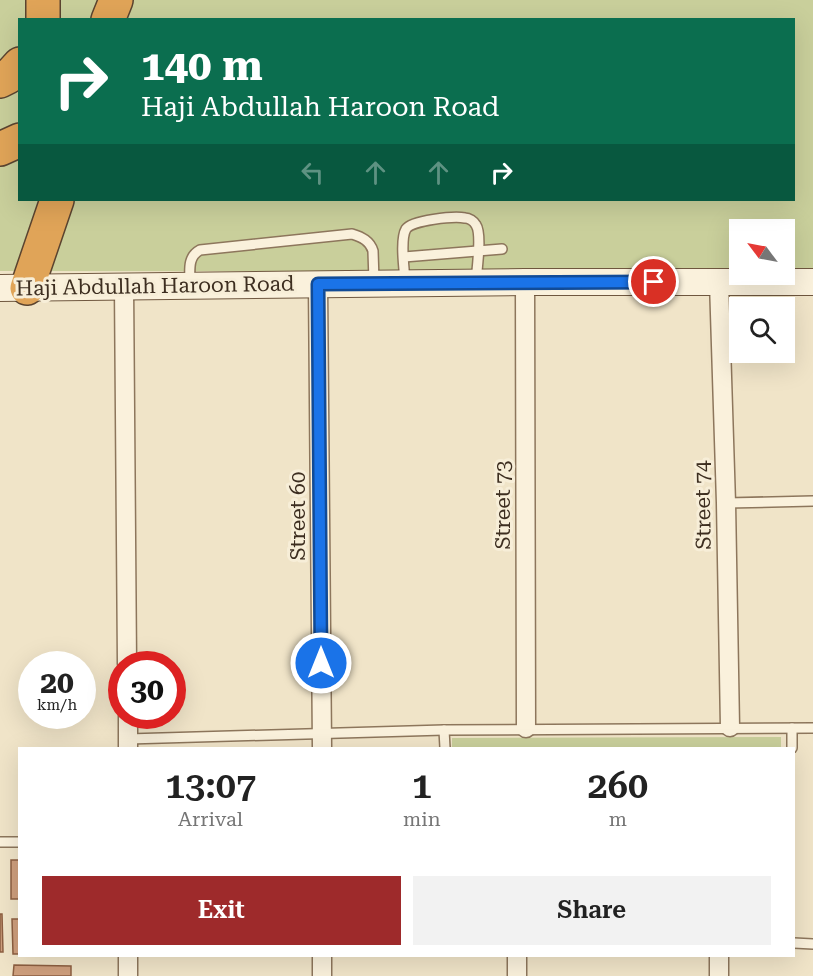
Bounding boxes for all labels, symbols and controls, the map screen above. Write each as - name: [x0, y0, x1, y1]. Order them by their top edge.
- text: 140 m: [141, 41, 263, 90]
- icon: right: [42, 42, 120, 120]
- text: Haji Abdullah Haroon Road: [141, 91, 499, 123]
- icon: left: [296, 156, 329, 189]
- icon: ahead: [359, 156, 392, 189]
- icon: ahead: [422, 156, 455, 189]
- icon: right: [485, 156, 518, 189]
- north arrow: [729, 219, 795, 285]
- map controls: [729, 219, 795, 363]
- pin: [628, 256, 679, 307]
- icon: arrive: [637, 265, 670, 298]
- street label: Haji Abdullah Haroon Road: [16, 272, 295, 300]
- button: search: [729, 297, 795, 363]
- street label: Street 73: [491, 460, 515, 550]
- street label: Street 74: [690, 460, 716, 550]
- street label: Street 60: [286, 471, 310, 561]
- position arrow: [289, 631, 353, 695]
- speed limit sign: 30: [108, 651, 186, 729]
- text: 20: [40, 665, 74, 700]
- text: km/h: [37, 696, 77, 714]
- text: 13:07: [165, 765, 256, 807]
- text: 1: [412, 765, 432, 807]
- text: 260: [588, 765, 648, 807]
- text: Arrival: [178, 807, 243, 831]
- text: min: [403, 807, 441, 831]
- text: m: [609, 807, 627, 831]
- button: Exit: [42, 876, 401, 945]
- button: Share: [413, 876, 771, 945]

